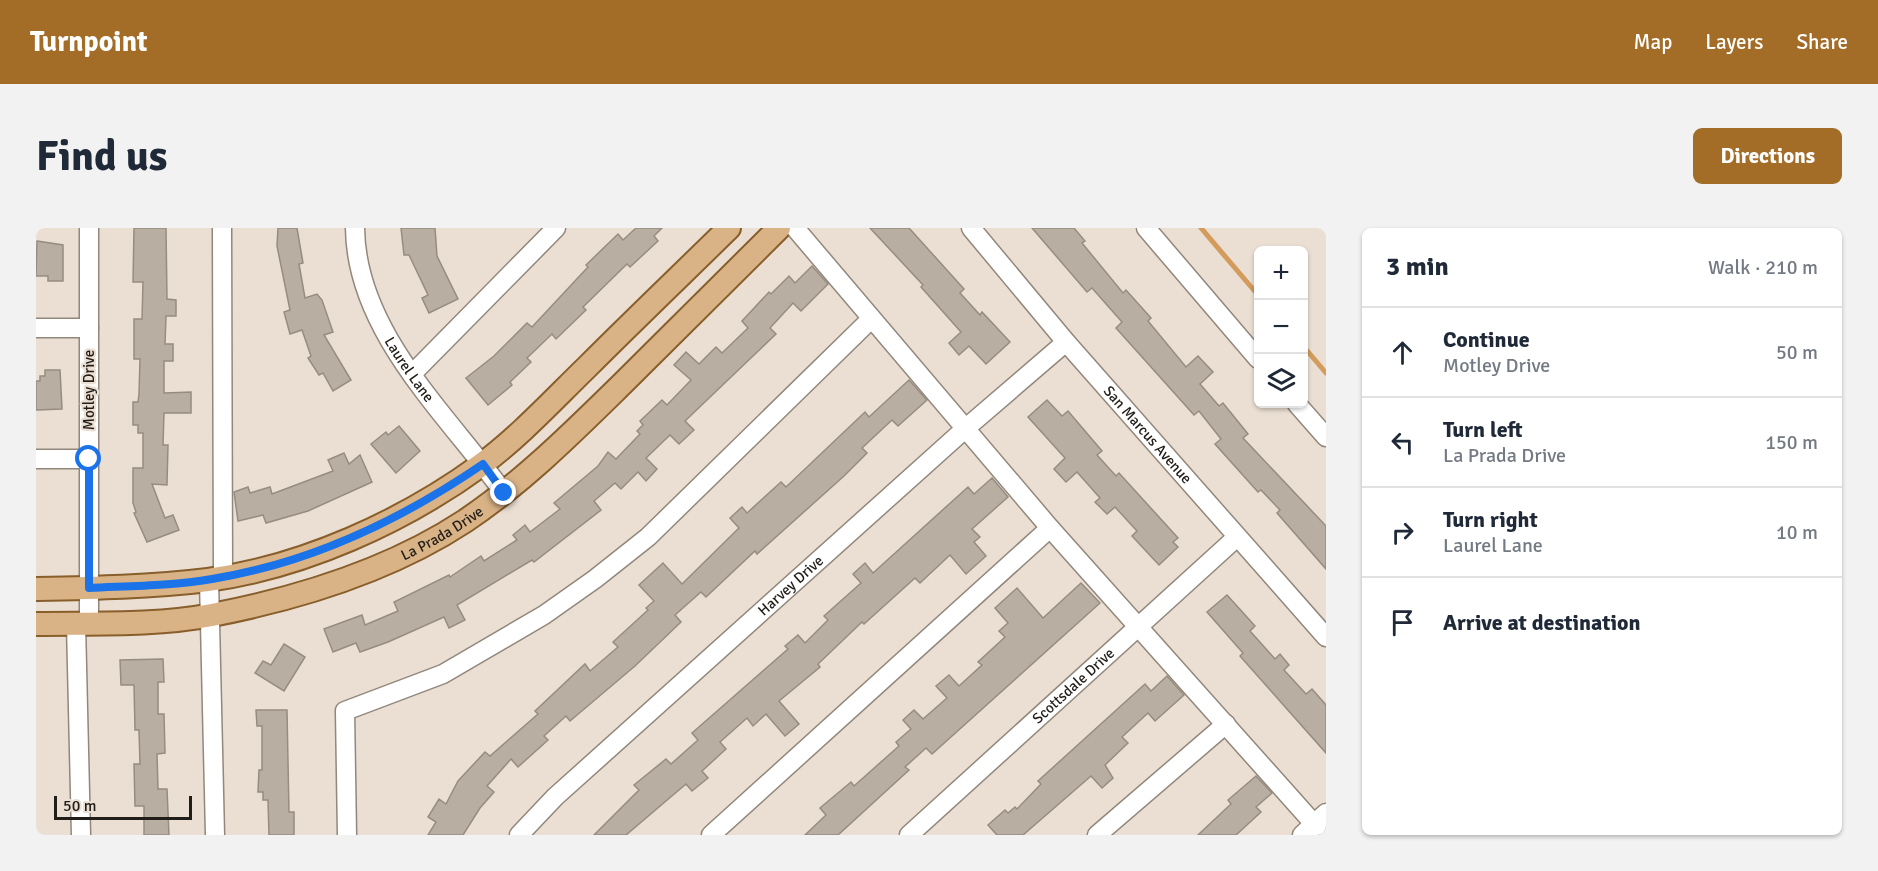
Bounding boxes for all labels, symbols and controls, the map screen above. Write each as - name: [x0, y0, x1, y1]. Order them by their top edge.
- text: Turnpoint: [30, 25, 147, 59]
- text: Map: [1634, 29, 1672, 55]
- text: Layers: [1705, 29, 1763, 55]
- text: Share: [1796, 29, 1848, 55]
- button: Directions: [1693, 128, 1842, 184]
- text: Find us: [36, 131, 167, 182]
- map controls: [1254, 246, 1308, 408]
- button: +: [1254, 246, 1308, 300]
- text: 3 min: [1386, 251, 1449, 283]
- text: Walk · 210 m: [1708, 255, 1818, 280]
- button: −: [1254, 300, 1308, 354]
- text: Continue: [1443, 326, 1530, 353]
- street label: Laurel Lane: [381, 334, 438, 406]
- icon: ahead: [1386, 336, 1419, 369]
- text: 50 m: [1776, 340, 1818, 365]
- street label: Motley Drive: [80, 350, 98, 430]
- text: Motley Drive: [1443, 353, 1550, 378]
- button: layers: [1254, 354, 1308, 408]
- street label: San Marcus Avenue: [1100, 382, 1196, 487]
- text: Turn left: [1443, 416, 1523, 443]
- icon: left: [1386, 426, 1419, 459]
- text: 150 m: [1765, 430, 1818, 455]
- text: La Prada Drive: [1443, 443, 1566, 468]
- route start: [75, 445, 101, 471]
- route end: [490, 479, 516, 505]
- street label: La Prada Drive: [398, 502, 487, 564]
- text: Turn right: [1443, 506, 1538, 533]
- icon: right: [1386, 516, 1419, 549]
- text: 10 m: [1776, 520, 1818, 545]
- text: Laurel Lane: [1443, 533, 1543, 558]
- street label: Harvey Drive: [754, 552, 827, 619]
- icon: arrive: [1386, 606, 1419, 639]
- text: Arrive at destination: [1443, 609, 1640, 636]
- street label: Scottsdale Drive: [1029, 644, 1118, 727]
- scale bar: [54, 793, 192, 820]
- text: 50 m: [63, 796, 97, 816]

